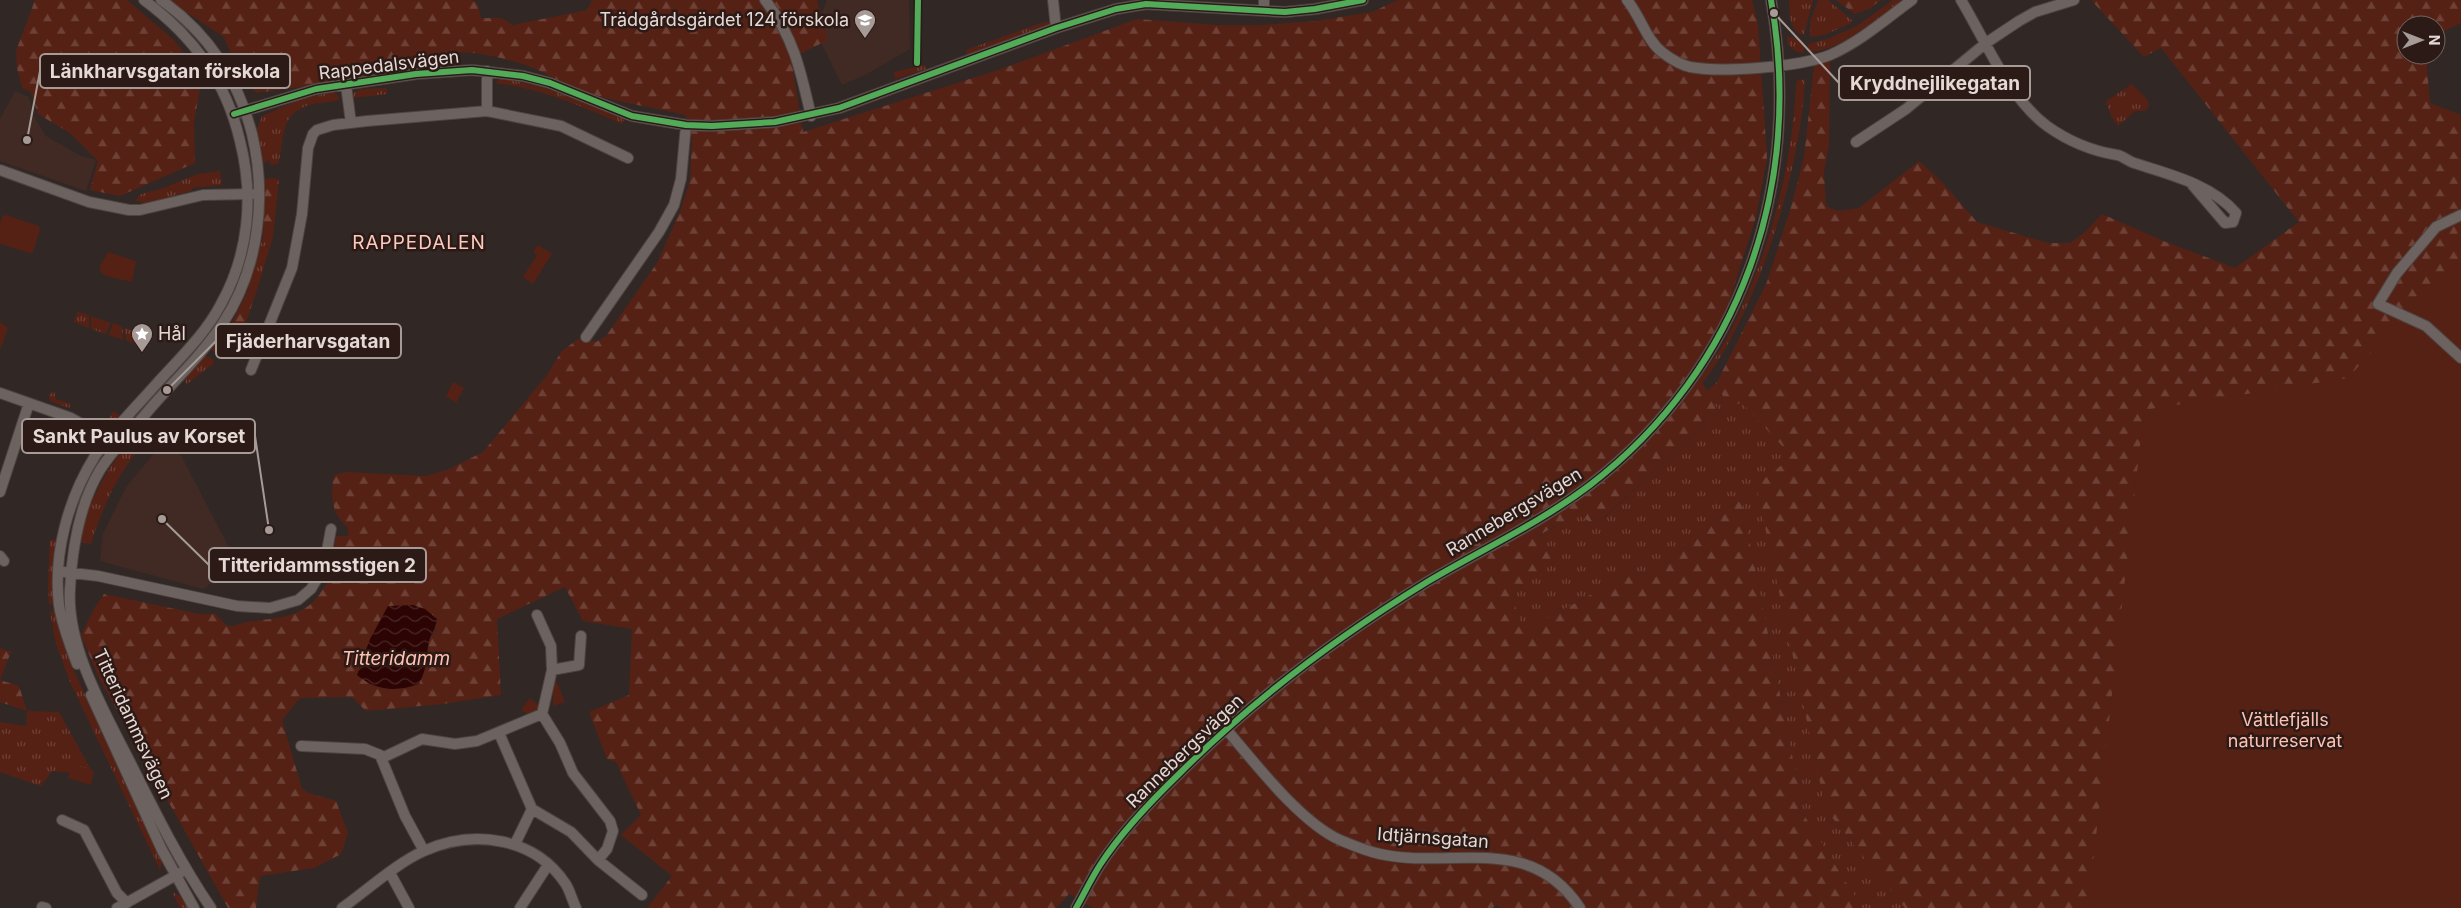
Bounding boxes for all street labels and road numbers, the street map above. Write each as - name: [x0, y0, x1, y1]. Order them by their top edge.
- street label: Rappedalsvägen: [317, 45, 460, 84]
- street label: Rannebergsvägen: [1442, 463, 1585, 560]
- street label: Titteridammsvägen: [89, 645, 178, 802]
- street label: Rannebergsvägen: [1122, 690, 1247, 812]
- street label: Idtjärnsgatan: [1377, 823, 1489, 852]

